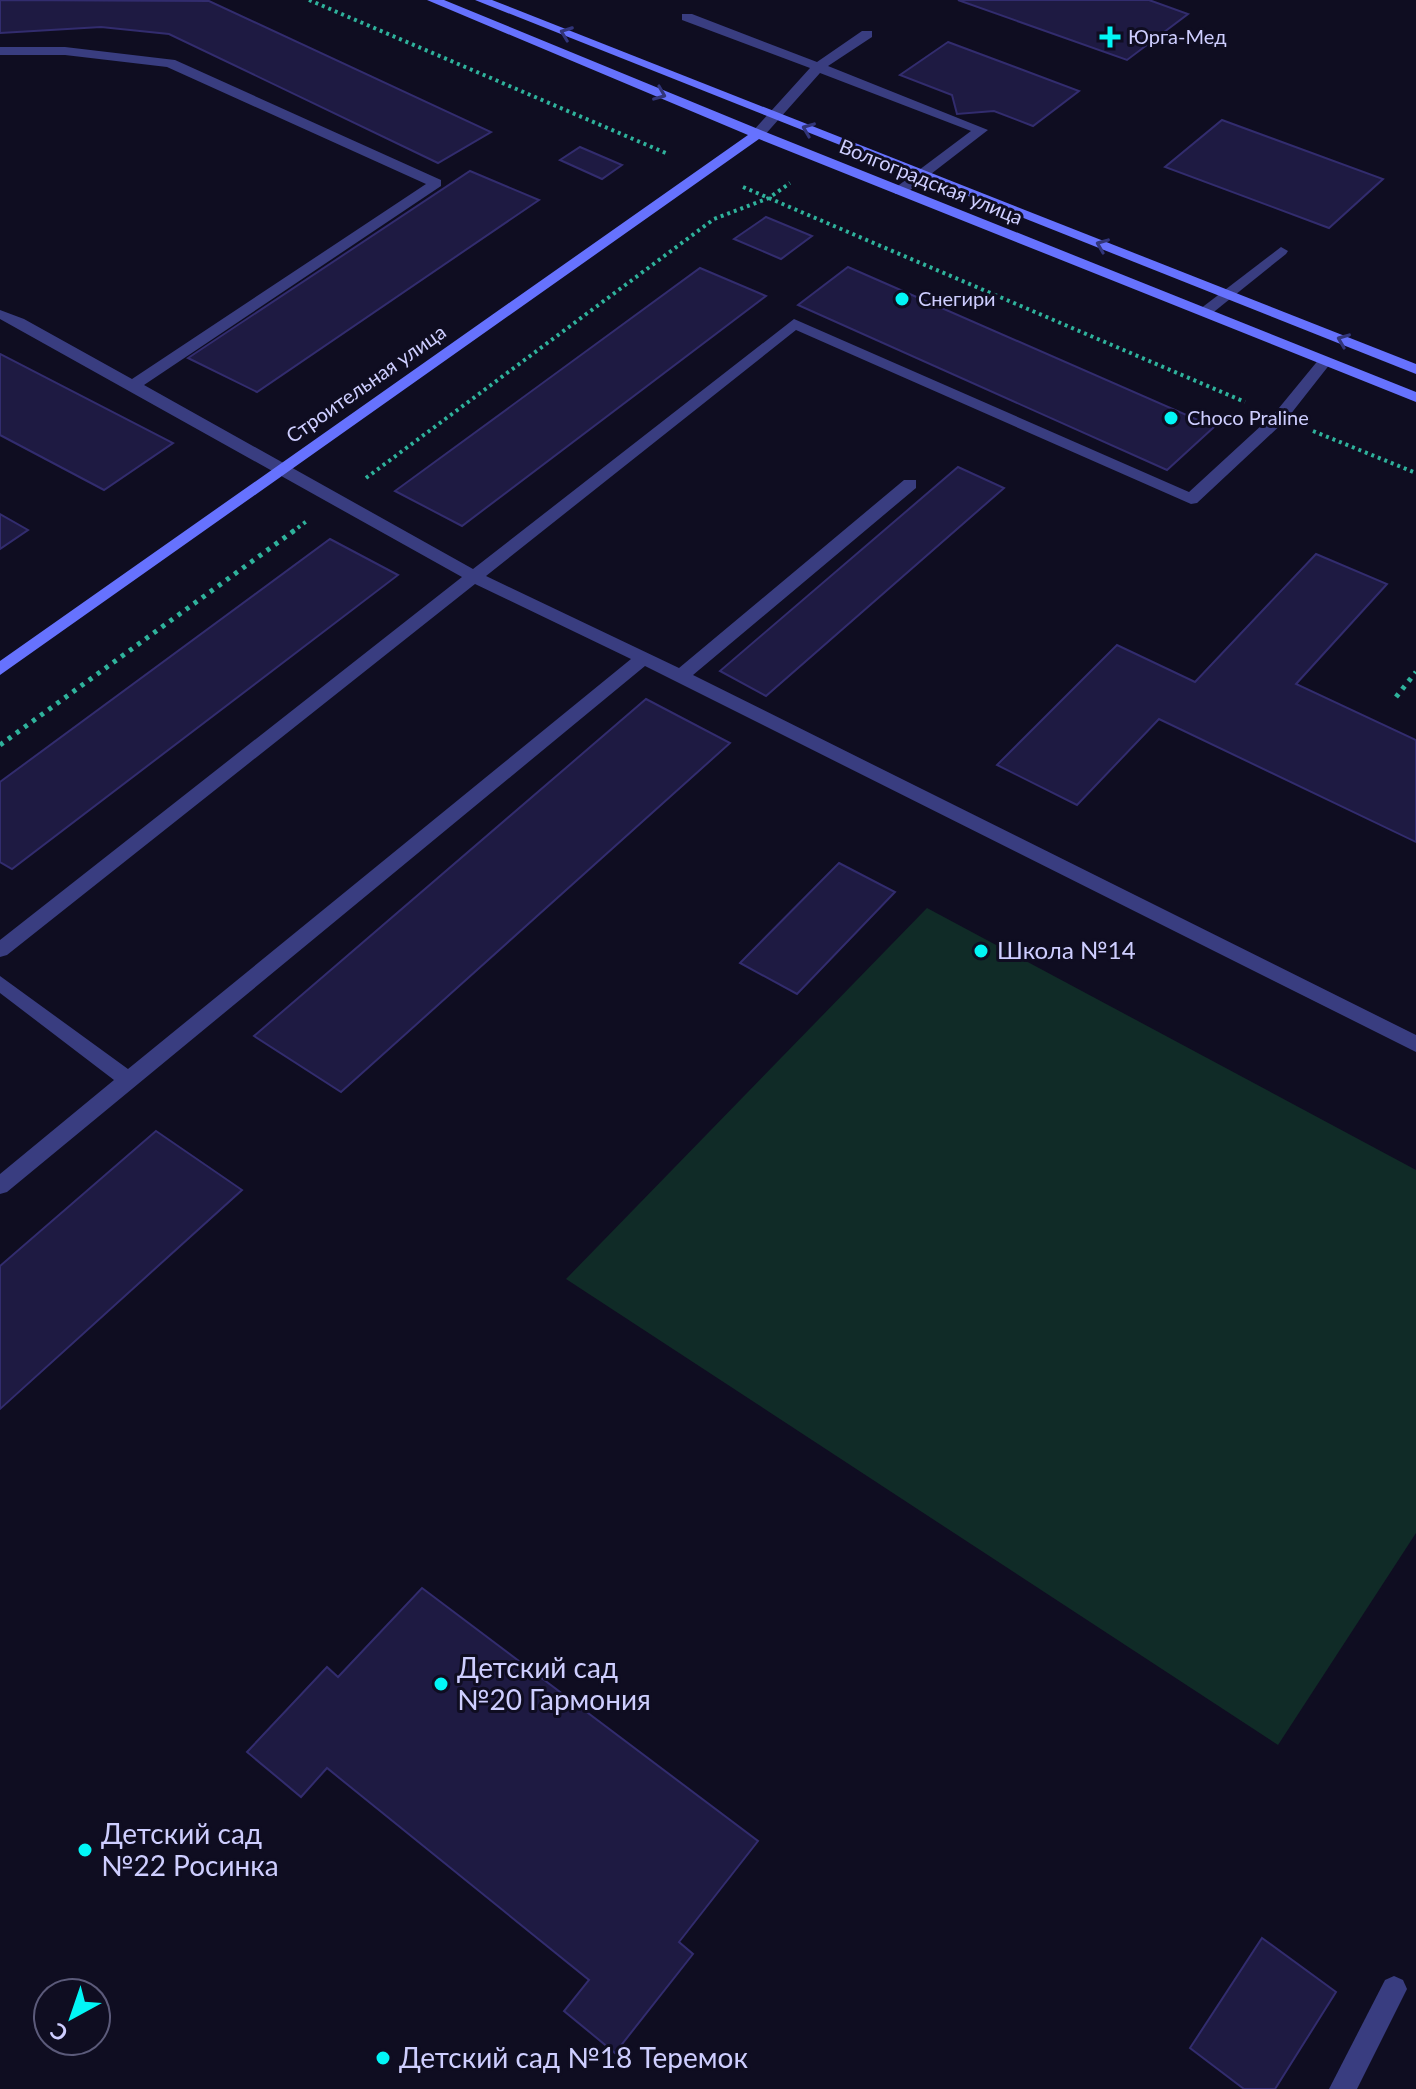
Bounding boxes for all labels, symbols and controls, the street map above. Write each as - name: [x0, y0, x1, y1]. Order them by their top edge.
- place label: Юрга-Мед: [1128, 24, 1227, 48]
- one-way arrow: [560, 26, 574, 43]
- marker: Юрга-Мед: [1099, 26, 1121, 48]
- one-way arrow: [652, 84, 666, 101]
- one-way arrow: [802, 122, 816, 139]
- street label: Волгоградская улица: [836, 133, 1027, 229]
- one-way arrow: [1096, 238, 1110, 255]
- place label: Снегири: [918, 286, 996, 310]
- marker: Снегири: [893, 290, 911, 308]
- street label: Строительная улица: [281, 319, 450, 447]
- one-way arrow: [1337, 333, 1351, 350]
- place label: Choco Praline: [1187, 405, 1309, 429]
- marker: Choco Praline: [1162, 409, 1180, 427]
- place label: Школа №14: [997, 935, 1136, 964]
- marker: Школа №14: [972, 942, 990, 960]
- place label: Детский сад №20 Гармония: [457, 1650, 651, 1716]
- marker: Детский сад №20 Гармония: [432, 1675, 450, 1693]
- place label: Детский сад №22 Росинка: [101, 1816, 279, 1882]
- marker: Детский сад №22 Росинка: [76, 1841, 94, 1859]
- north arrow: [32, 1977, 112, 2057]
- text: С: [44, 2017, 73, 2048]
- place label: Детский сад №18 Теремок: [399, 2040, 748, 2074]
- marker: Детский сад №18 Теремок: [374, 2049, 392, 2067]

